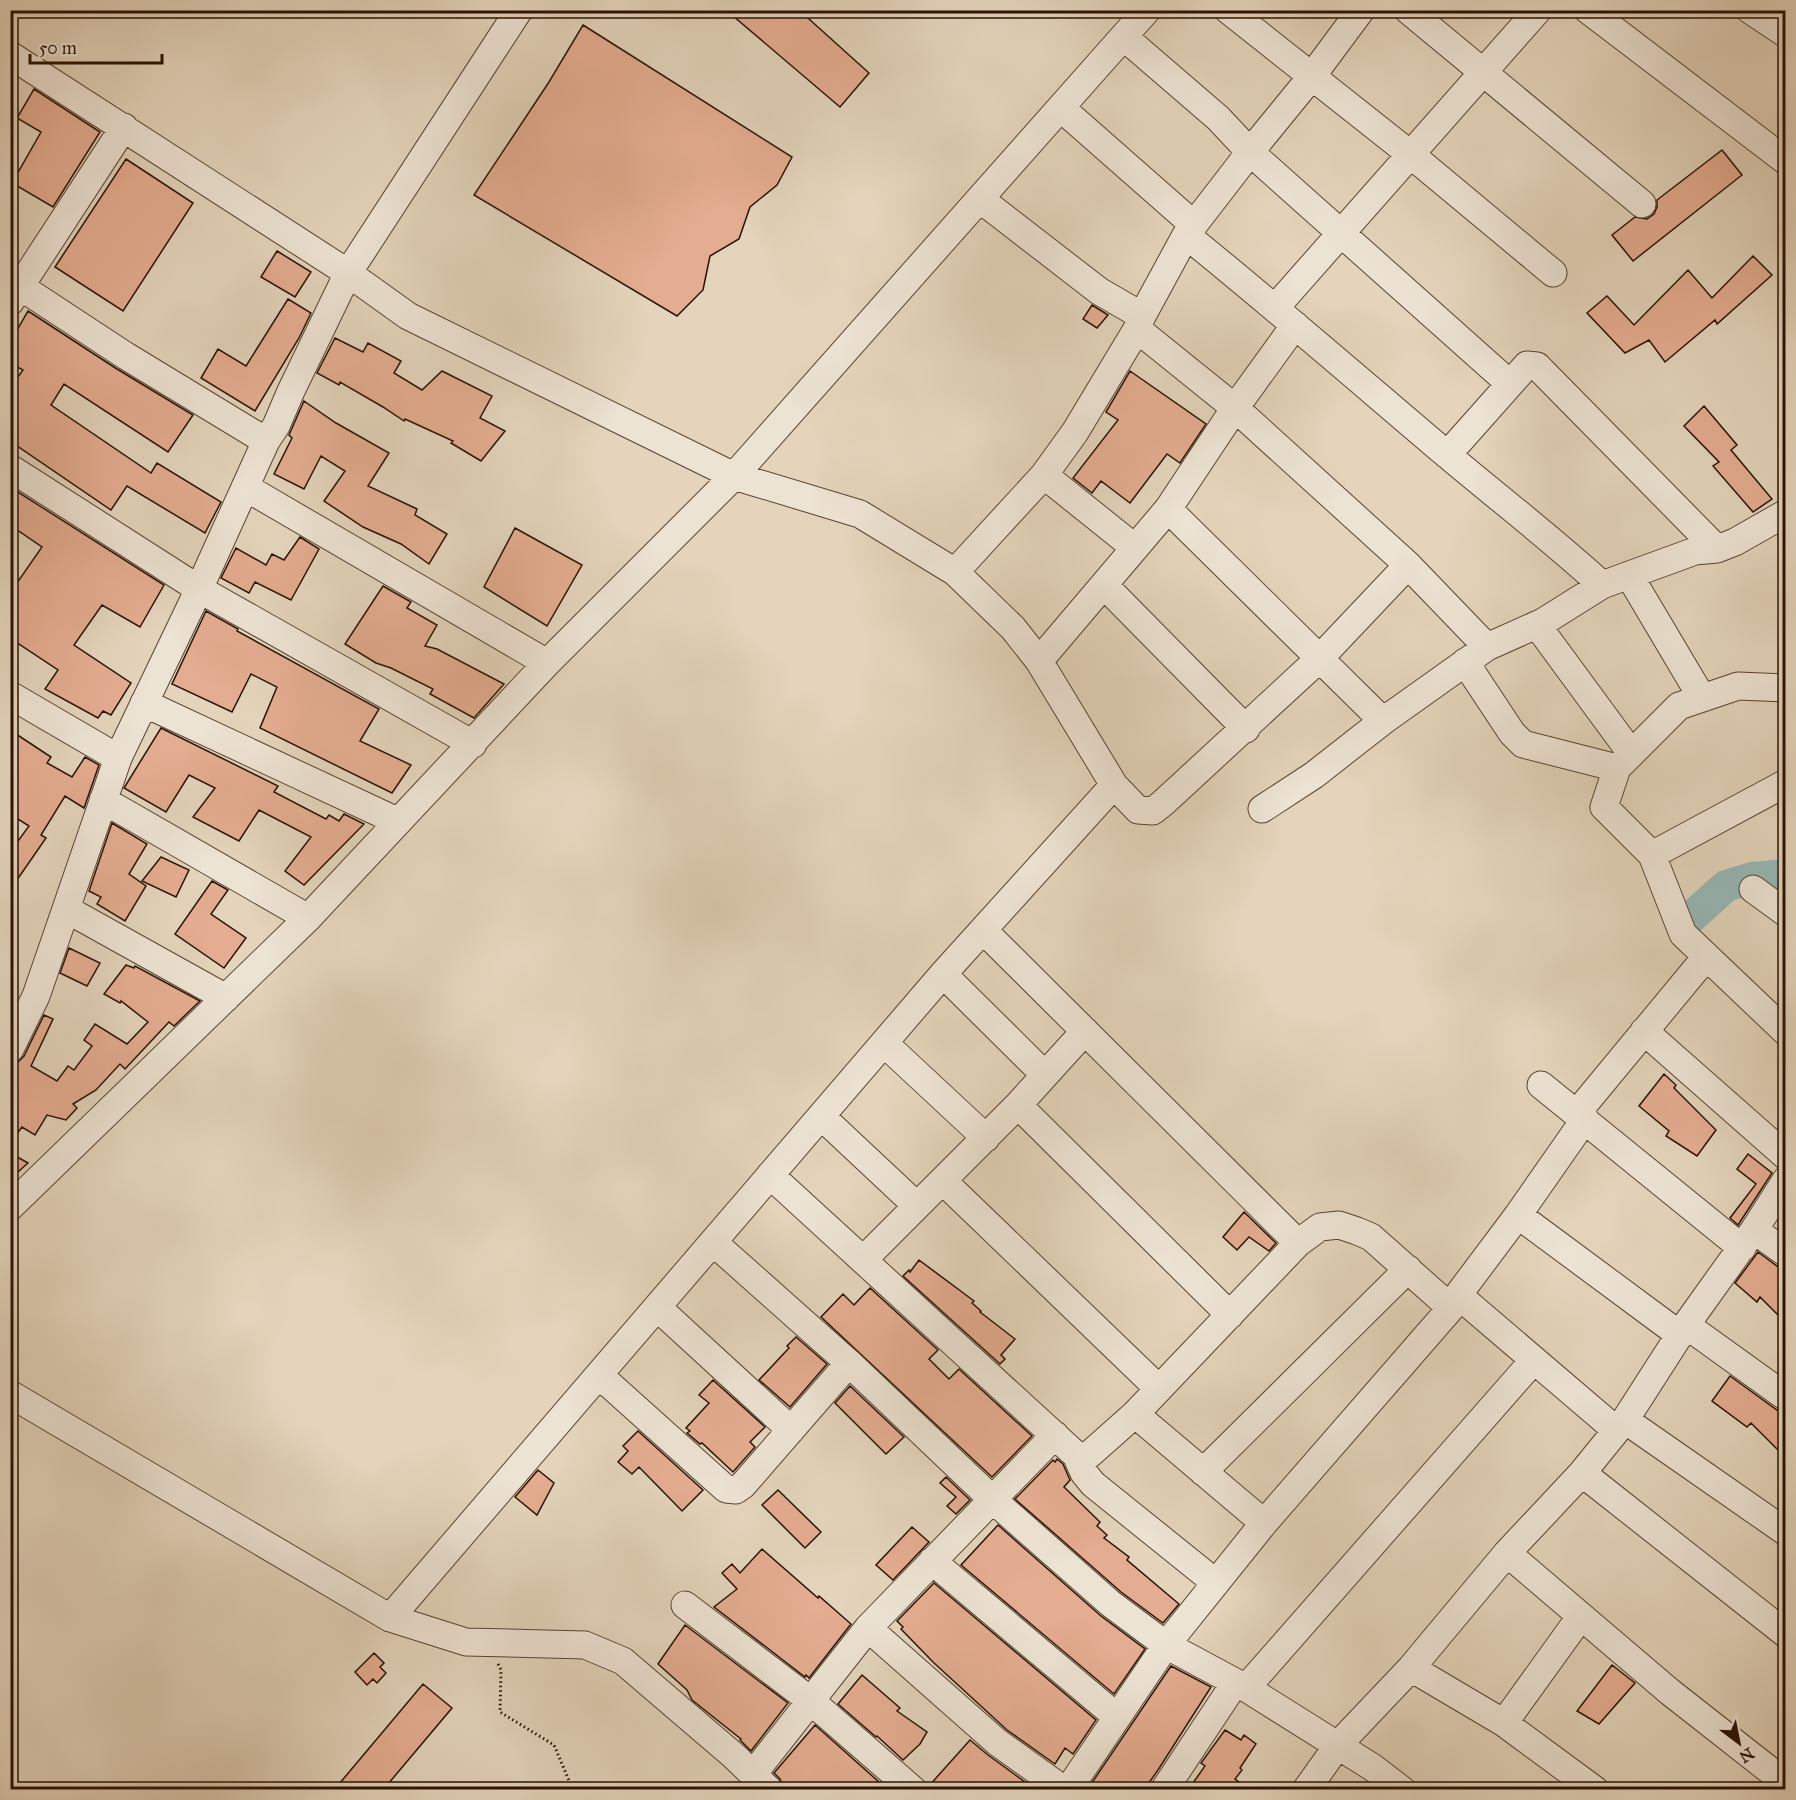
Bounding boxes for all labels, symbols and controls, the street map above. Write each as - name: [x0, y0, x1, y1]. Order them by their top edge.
- scale bar: [30, 27, 162, 65]
- text: 50 m: [39, 37, 77, 59]
- north arrow: [1709, 1713, 1769, 1773]
- text: N: [1736, 1744, 1757, 1767]

